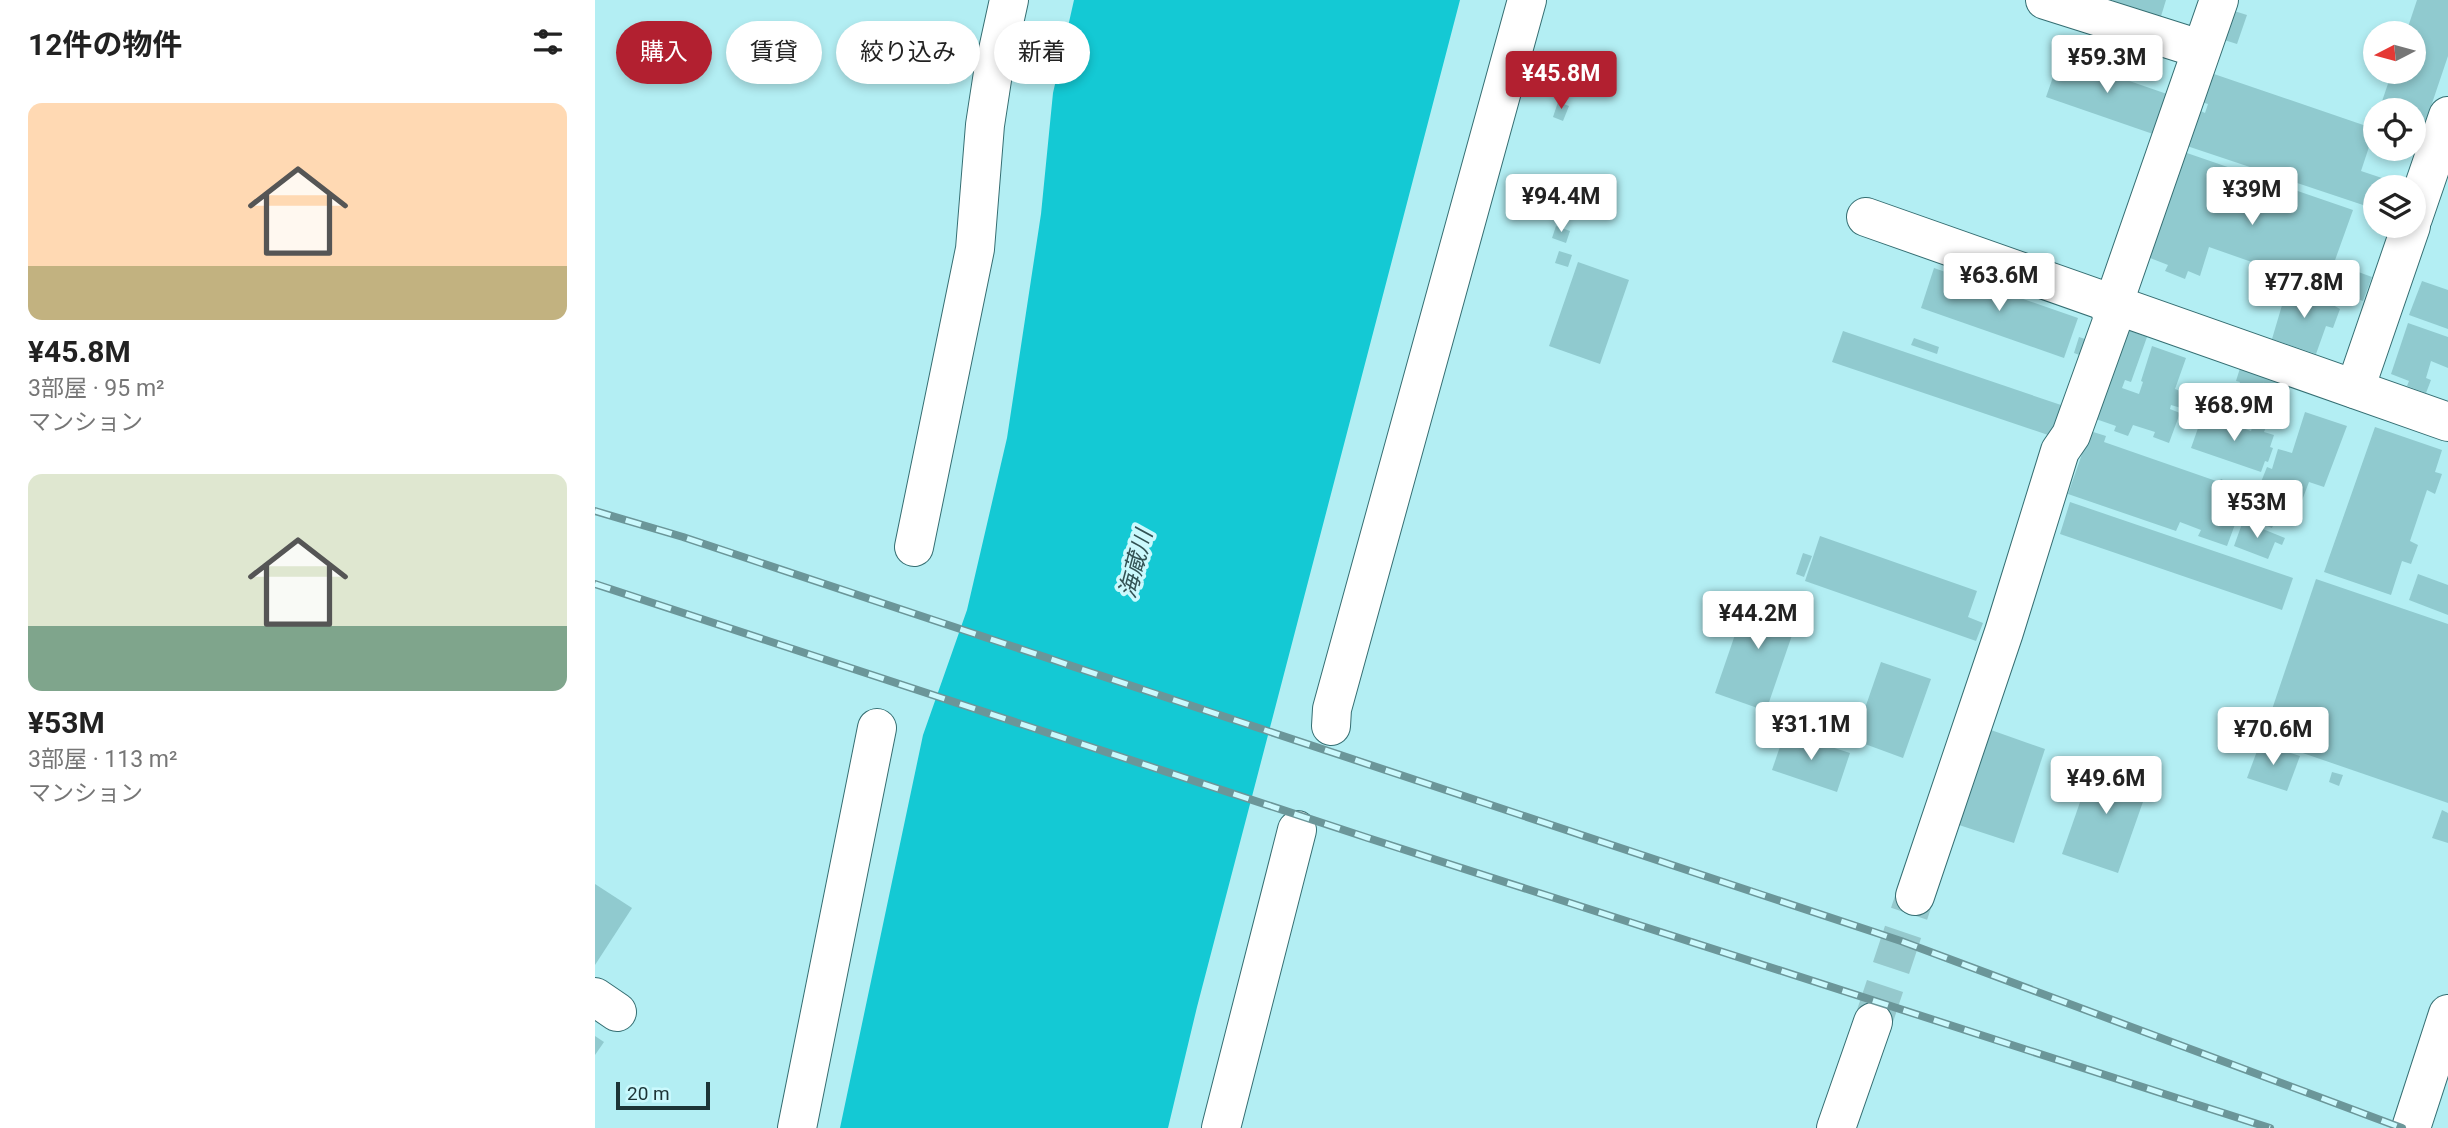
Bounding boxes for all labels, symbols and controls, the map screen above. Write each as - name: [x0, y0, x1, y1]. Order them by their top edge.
- chip: 購入: [616, 21, 712, 84]
- chip: 賃貸: [726, 21, 822, 84]
- chip: 絞り込み: [836, 21, 980, 84]
- chip: 新着: [994, 21, 1090, 84]
- north arrow: [2363, 21, 2425, 84]
- map controls: [2363, 21, 2426, 238]
- icon: filters: [529, 23, 567, 61]
- text: 12件の物件: [28, 27, 182, 62]
- pin: ¥59.3M: [2050, 36, 2164, 95]
- text: ¥59.3M: [2068, 44, 2146, 71]
- pin: ¥45.8M: [1504, 52, 1618, 111]
- text: ¥45.8M: [1522, 60, 1600, 87]
- button: locate: [2363, 98, 2426, 161]
- icon: home: [235, 148, 361, 274]
- pin: ¥39M: [2211, 168, 2293, 227]
- pin: ¥94.4M: [1504, 174, 1618, 234]
- button: layers: [2363, 175, 2426, 238]
- text: ¥39M: [2223, 176, 2281, 203]
- text: ¥94.4M: [1522, 183, 1600, 210]
- pin: ¥63.6M: [1942, 254, 2056, 313]
- pin: ¥77.8M: [2247, 260, 2361, 320]
- text: ¥63.6M: [1960, 262, 2038, 289]
- text: ¥77.8M: [2265, 269, 2343, 296]
- text: ¥45.8M: [28, 334, 131, 369]
- text: 3部屋 · 95 m²: [28, 375, 165, 402]
- pin: ¥68.9M: [2177, 384, 2291, 443]
- text: ¥68.9M: [2195, 392, 2273, 419]
- text: マンション: [28, 409, 143, 436]
- pin: ¥53M: [2216, 480, 2298, 540]
- text: ¥53M: [2228, 489, 2286, 516]
- icon: home: [235, 519, 361, 645]
- water label: 海蔵川: [1114, 524, 1159, 601]
- pin: ¥44.2M: [1701, 592, 1815, 651]
- text: ¥44.2M: [1719, 600, 1797, 627]
- pin: ¥31.1M: [1754, 702, 1868, 762]
- text: ¥53M: [28, 705, 105, 740]
- pin: ¥70.6M: [2216, 708, 2330, 767]
- text: ¥31.1M: [1772, 711, 1850, 738]
- text: ¥70.6M: [2234, 716, 2312, 743]
- text: 3部屋 · 113 m²: [28, 746, 177, 773]
- pin: ¥49.6M: [2049, 756, 2163, 816]
- text: ¥49.6M: [2067, 765, 2145, 792]
- text: マンション: [28, 780, 143, 807]
- scale bar: [616, 1079, 711, 1111]
- text: 20 m: [627, 1082, 670, 1105]

